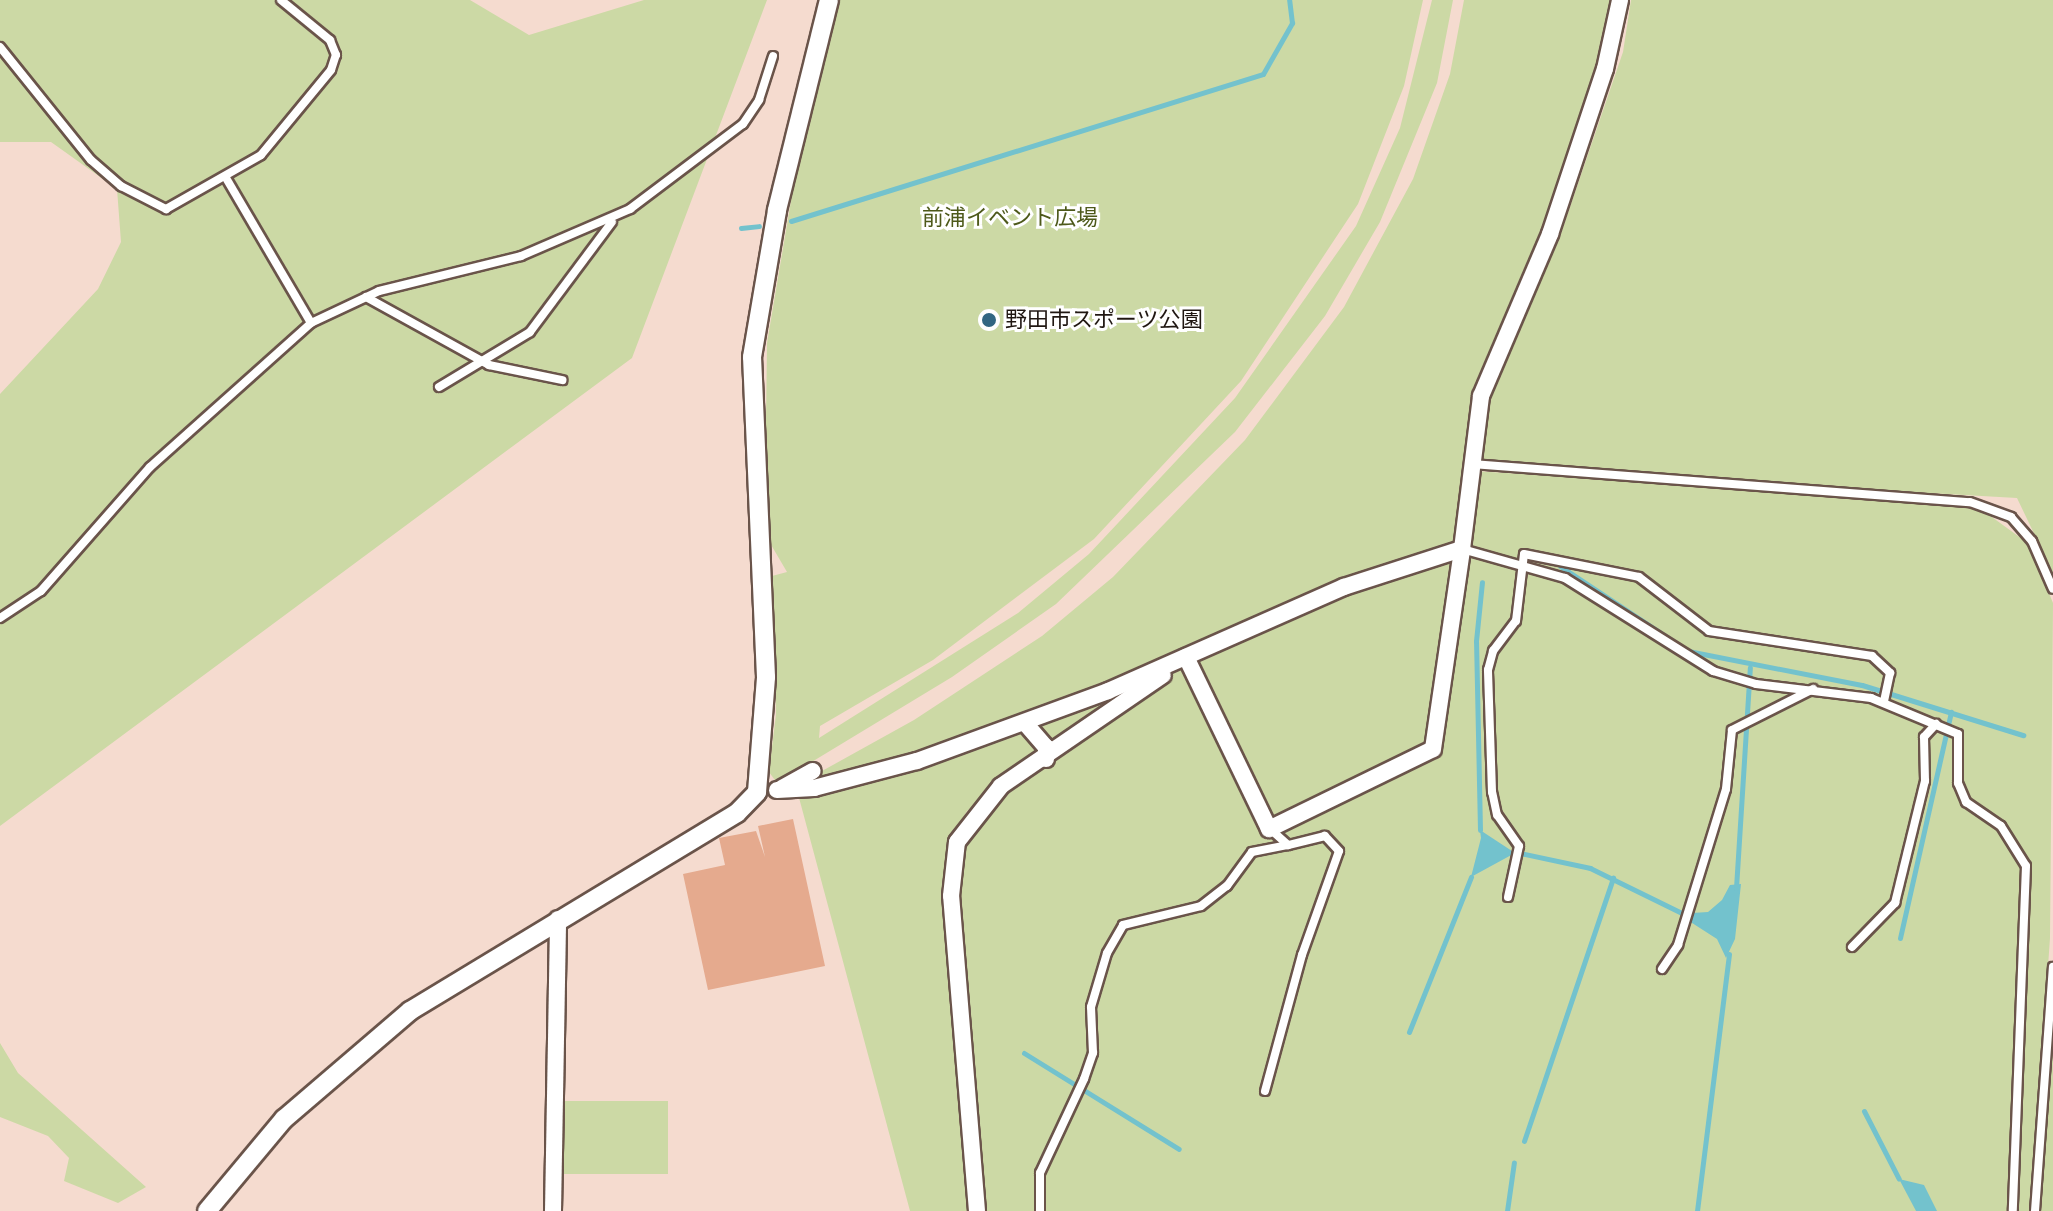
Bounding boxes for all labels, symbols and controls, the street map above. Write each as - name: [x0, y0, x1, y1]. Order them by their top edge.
- park label: 前浦イベント広場: [922, 205, 1098, 231]
- place label: 野田市スポーツ公園: [1005, 307, 1203, 333]
- marker: 野田市スポーツ公園: [980, 311, 998, 329]

